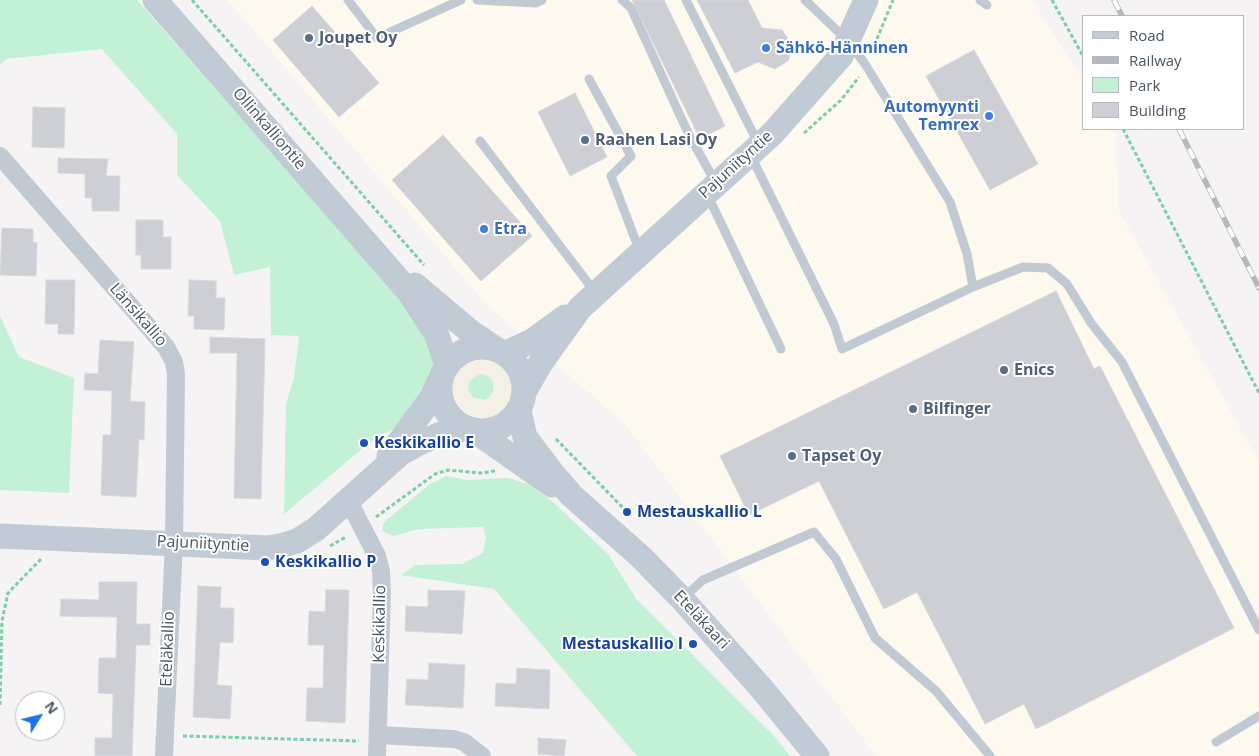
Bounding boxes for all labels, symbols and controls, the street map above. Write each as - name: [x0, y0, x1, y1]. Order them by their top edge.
- legend: [1082, 15, 1244, 130]
- text: Road: [1129, 25, 1165, 45]
- place label: Joupet Oy: [319, 28, 397, 48]
- marker: Joupet Oy: [303, 32, 315, 44]
- place label: Sähkö-Hänninen: [776, 38, 908, 58]
- marker: Sähkö-Hänninen: [760, 42, 772, 54]
- text: Railway: [1129, 50, 1182, 70]
- text: Park: [1129, 75, 1160, 95]
- street label: Ollinkalliontie: [228, 84, 310, 174]
- place label: Automyynti Temrex: [884, 97, 979, 135]
- text: Building: [1129, 100, 1186, 120]
- marker: Automyynti Temrex: [983, 110, 995, 122]
- street label: Pajuniityntie: [695, 127, 777, 203]
- place label: Raahen Lasi Oy: [595, 130, 717, 150]
- marker: Raahen Lasi Oy: [579, 134, 591, 146]
- place label: Etra: [494, 219, 527, 239]
- marker: Etra: [478, 223, 490, 235]
- street label: Länsikallio: [105, 279, 171, 351]
- place label: Enics: [1014, 360, 1055, 380]
- marker: Enics: [998, 364, 1010, 376]
- place label: Bilfinger: [923, 399, 991, 419]
- marker: Bilfinger: [907, 403, 919, 415]
- place label: Keskikallio E: [374, 433, 474, 453]
- marker: Keskikallio E: [358, 437, 370, 449]
- place label: Tapset Oy: [802, 446, 881, 466]
- marker: Tapset Oy: [786, 450, 798, 462]
- place label: Mestauskallio L: [637, 502, 762, 522]
- marker: Mestauskallio L: [621, 506, 633, 518]
- street label: Pajuniityntie: [156, 532, 250, 556]
- place label: Keskikallio P: [275, 552, 376, 572]
- marker: Keskikallio P: [259, 556, 271, 568]
- street label: Keskikallio: [370, 585, 390, 663]
- street label: Eteläkaari: [669, 587, 733, 653]
- street label: Eteläkallio: [157, 611, 179, 687]
- place label: Mestauskallio I: [562, 634, 683, 654]
- marker: Mestauskallio I: [687, 638, 699, 650]
- north arrow: [15, 691, 65, 741]
- text: N: [41, 697, 63, 718]

